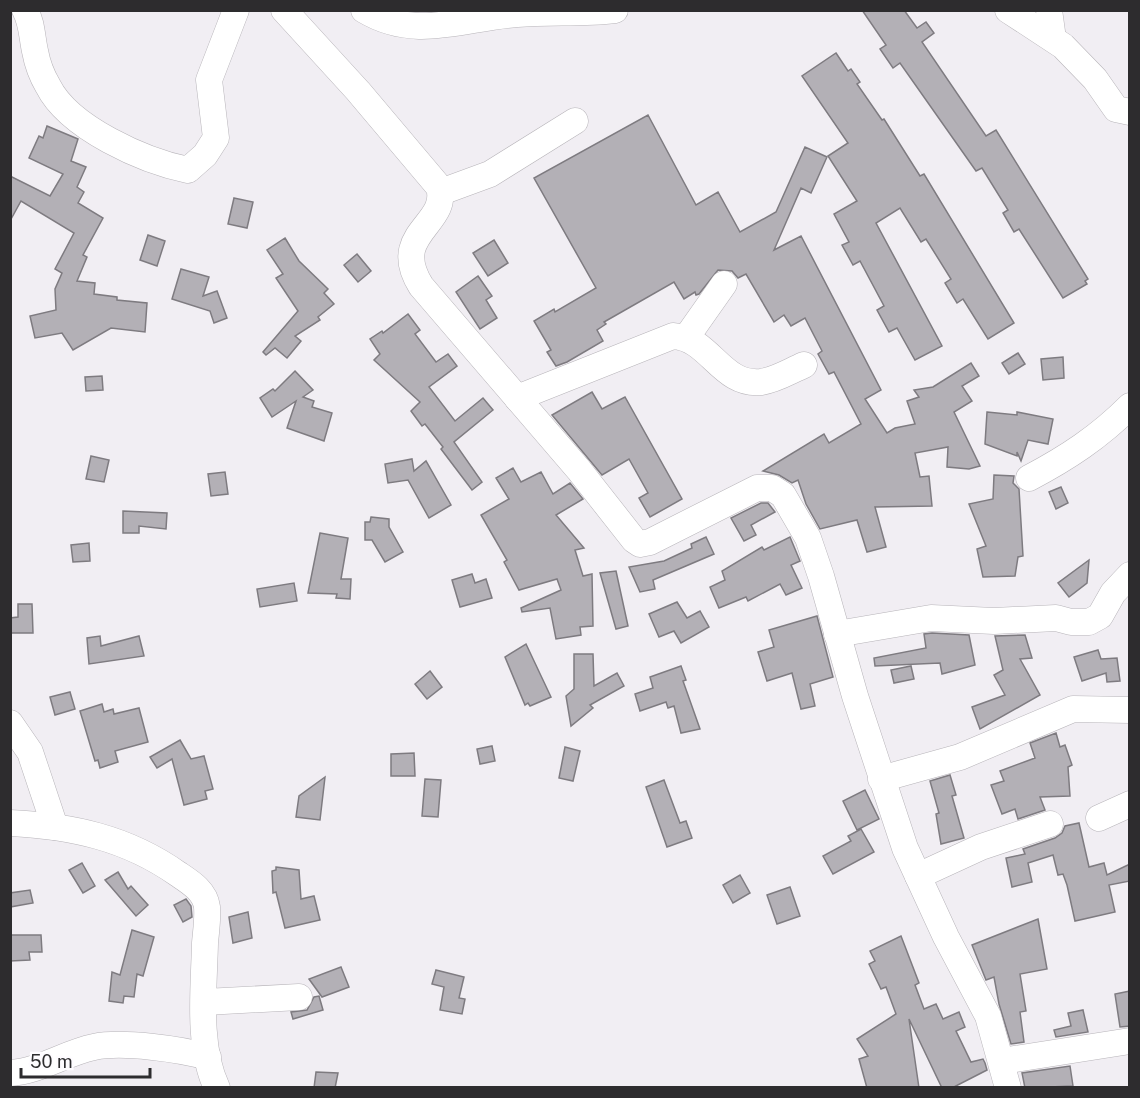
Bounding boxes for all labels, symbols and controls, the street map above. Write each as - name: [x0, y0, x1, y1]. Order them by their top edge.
- scale bar: [21, 1041, 150, 1079]
- text: 50 m: [30, 1051, 73, 1072]

